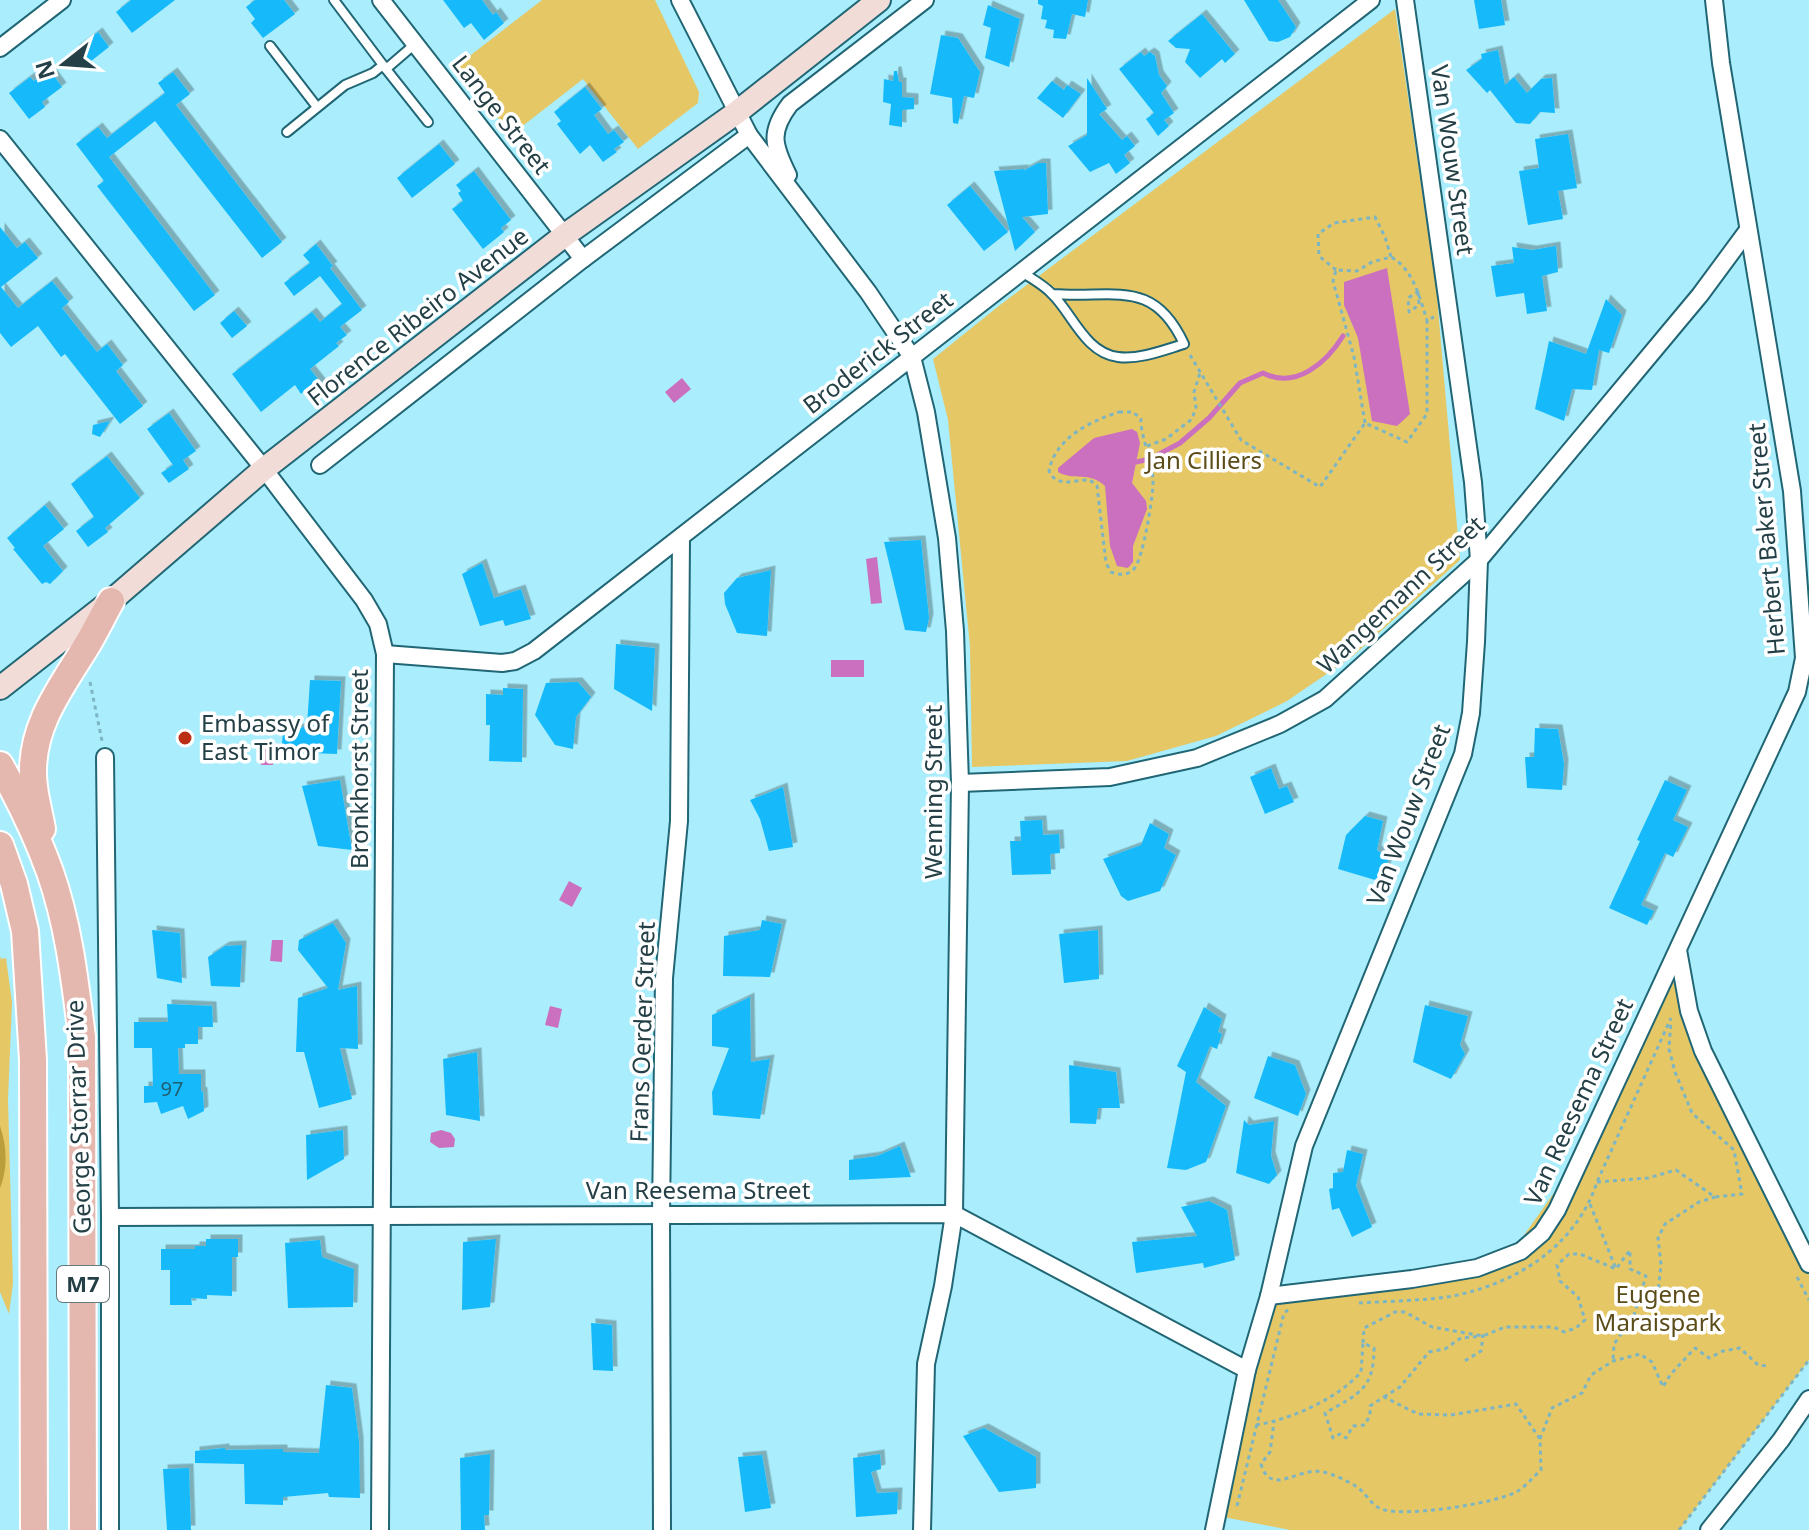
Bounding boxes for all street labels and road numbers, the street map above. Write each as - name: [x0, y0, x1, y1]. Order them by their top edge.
- street label: Lange Street: [445, 48, 559, 181]
- street label: Van Wouw Street: [1424, 63, 1483, 257]
- street label: Florence Ribeiro Avenue: [300, 219, 535, 413]
- street label: Broderick Street: [795, 283, 959, 421]
- street label: Herbert Baker Street: [1739, 421, 1792, 657]
- street label: Wangemann Street: [1309, 508, 1491, 680]
- street label: Bronkhorst Street: [342, 669, 375, 869]
- street label: Wenning Street: [916, 705, 949, 879]
- street label: Van Wouw Street: [1358, 719, 1457, 910]
- street label: Frans Oerder Street: [621, 921, 662, 1143]
- street label: Van Reesema Street: [1515, 992, 1640, 1210]
- street label: George Storrar Drive: [57, 999, 98, 1235]
- street label: Van Reesema Street: [586, 1173, 811, 1206]
- road number: M7: [57, 1266, 109, 1302]

